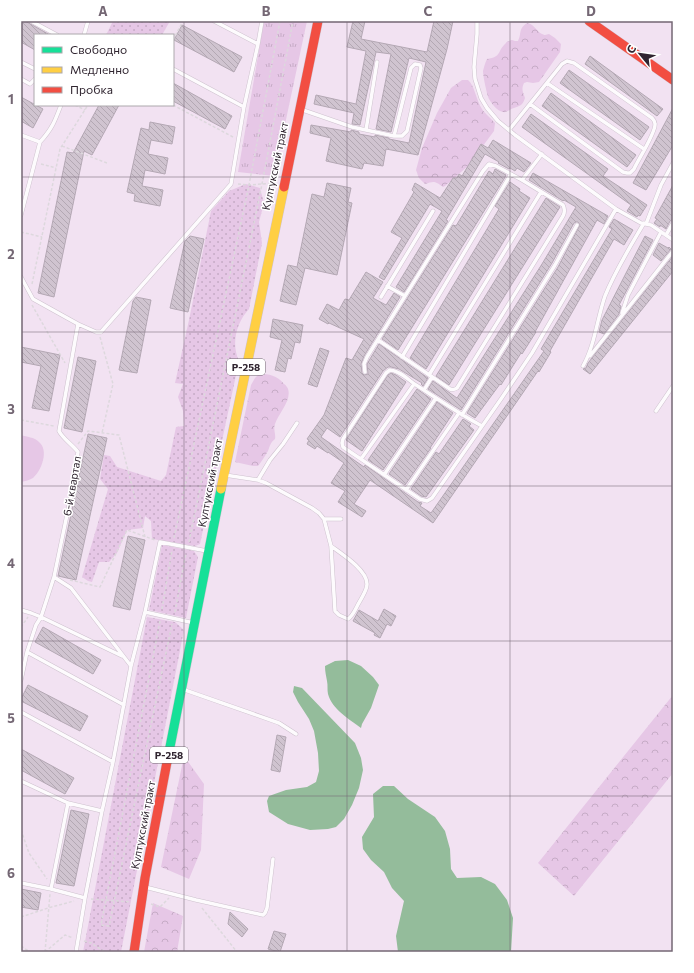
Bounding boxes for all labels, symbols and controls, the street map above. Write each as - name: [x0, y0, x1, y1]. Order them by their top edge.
- text: A: [98, 3, 108, 19]
- text: B: [262, 3, 271, 19]
- text: C: [424, 3, 433, 19]
- text: D: [586, 3, 596, 19]
- legend: [34, 34, 174, 106]
- north arrow: [620, 34, 660, 74]
- text: Свободно: [70, 42, 127, 56]
- text: С: [623, 42, 639, 55]
- text: Медленно: [70, 62, 129, 76]
- text: Пробка: [70, 82, 113, 96]
- text: 1: [8, 91, 14, 107]
- street label: Култукский тракт: [259, 121, 290, 211]
- text: 2: [7, 246, 15, 262]
- road number: Р-258: [227, 359, 265, 375]
- text: 3: [7, 401, 15, 417]
- street label: Култукский тракт: [195, 438, 224, 528]
- street label: 6-й квартал: [60, 455, 83, 517]
- text: 4: [7, 555, 15, 571]
- text: 5: [7, 710, 15, 726]
- road number: Р-258: [150, 747, 188, 763]
- street label: Култукский тракт: [128, 780, 157, 870]
- text: 6: [7, 865, 15, 881]

